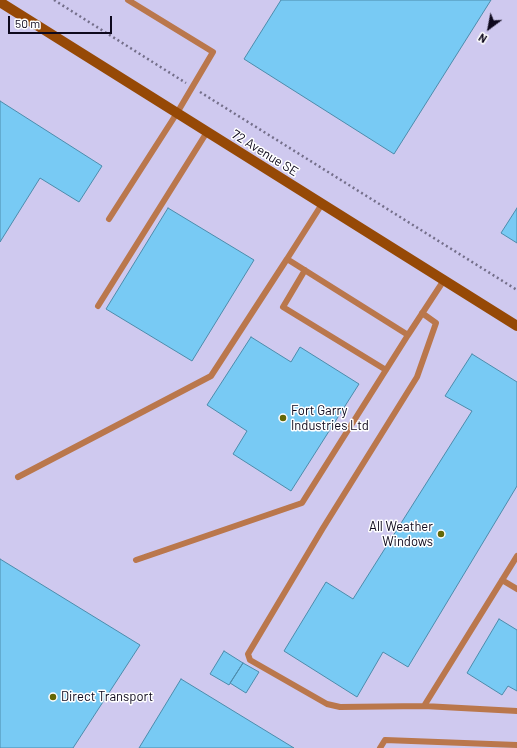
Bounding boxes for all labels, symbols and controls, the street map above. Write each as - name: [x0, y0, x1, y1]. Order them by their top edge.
- scale bar: [10, 8, 114, 34]
- north arrow: [469, 8, 509, 48]
- text: 50 m: [15, 16, 40, 30]
- text: N: [476, 31, 489, 46]
- street label: 72 Avenue SE: [229, 126, 301, 180]
- place label: Fort Garry Industries Ltd: [291, 403, 369, 434]
- marker: Fort Garry Industries Ltd: [278, 413, 288, 423]
- place label: All Weather Windows: [369, 519, 433, 550]
- marker: All Weather Windows: [436, 529, 446, 539]
- place label: Direct Transport: [61, 689, 153, 705]
- marker: Direct Transport: [48, 692, 58, 702]

